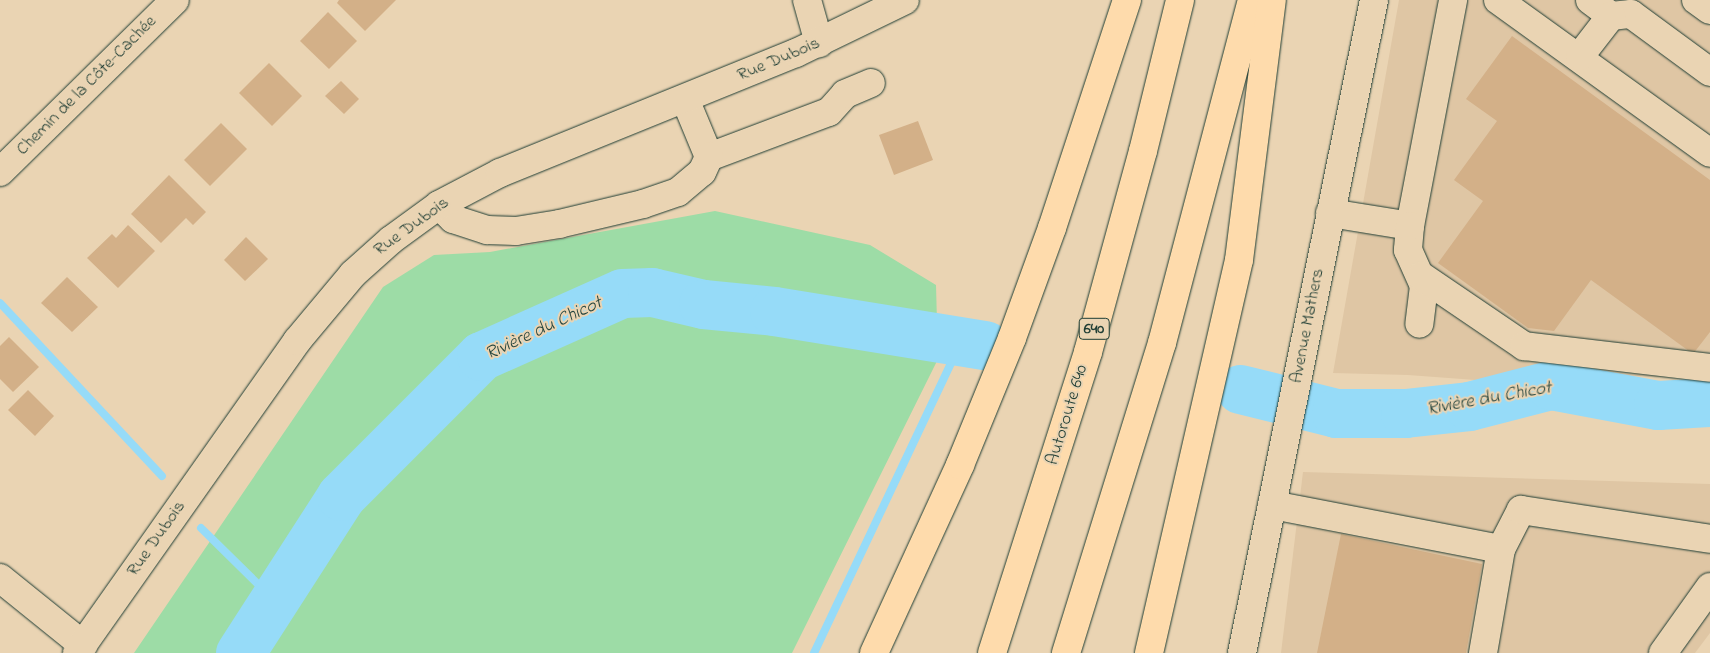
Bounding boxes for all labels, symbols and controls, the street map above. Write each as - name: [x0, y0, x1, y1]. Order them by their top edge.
- street label: Chemin de la Côte-Cachée: [12, 11, 162, 161]
- street label: Rue Dubois: [735, 33, 823, 87]
- street label: Rue Dubois: [370, 193, 454, 261]
- street label: Avenue Mathers: [1286, 267, 1330, 385]
- water label: Rivière du Chicot: [482, 292, 606, 366]
- road number: 640: [1078, 316, 1110, 342]
- street label: Autoroute 640: [1043, 362, 1093, 468]
- water label: Rivière du Chicot: [1425, 377, 1553, 421]
- street label: Rue Dubois: [123, 497, 191, 581]

